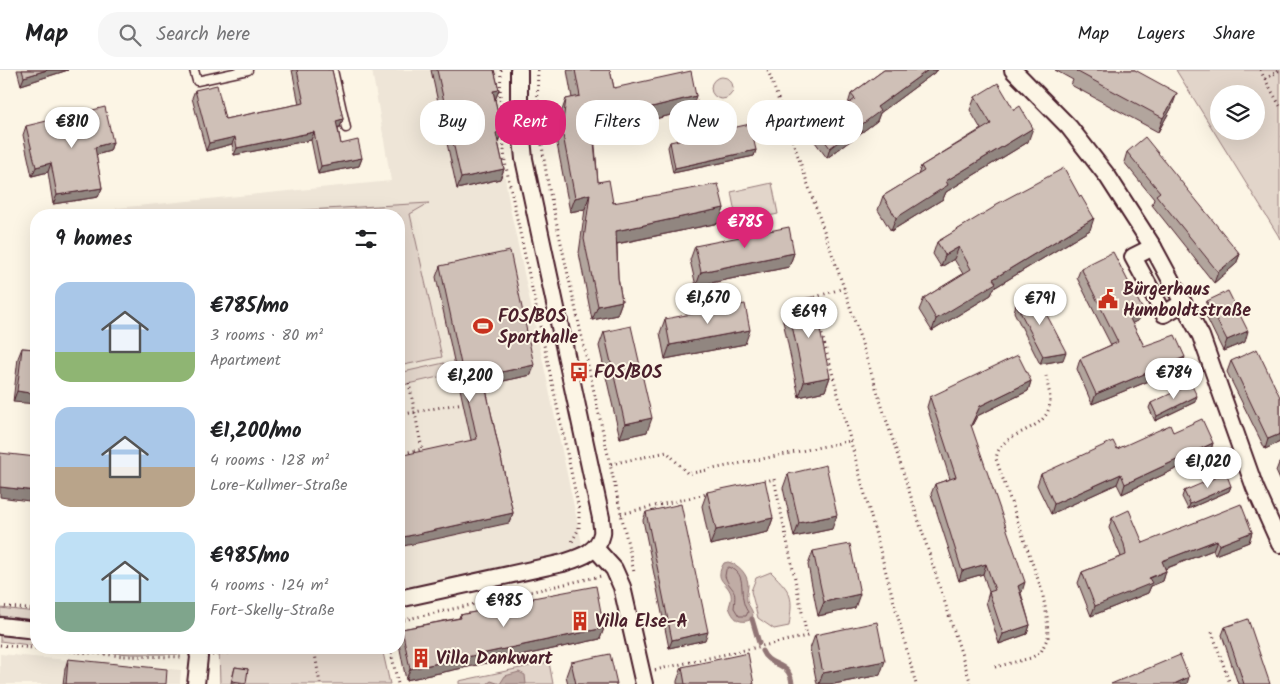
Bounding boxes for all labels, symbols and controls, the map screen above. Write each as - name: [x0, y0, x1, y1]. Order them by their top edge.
- search box: [98, 12, 448, 57]
- text: Map: [25, 15, 68, 54]
- text: Search here: [156, 20, 250, 50]
- text: Map: [1078, 20, 1109, 49]
- text: Layers: [1137, 20, 1185, 49]
- text: Share: [1213, 20, 1255, 49]
- icon: search: [116, 21, 144, 49]
- map controls: [1210, 85, 1265, 140]
- button: layers: [1210, 85, 1265, 140]
- chip: Buy: [420, 100, 485, 145]
- chip: Rent: [495, 100, 566, 145]
- chip: Filters: [576, 100, 659, 145]
- chip: New: [669, 100, 737, 145]
- chip: Apartment: [747, 100, 863, 145]
- pin: €810: [42, 106, 102, 149]
- text: €810: [56, 110, 88, 135]
- pin: €785: [715, 206, 775, 249]
- text: €785: [727, 210, 763, 235]
- text: 9 homes: [55, 223, 132, 256]
- icon: filters: [352, 225, 380, 253]
- place label: Bürgerhaus Humboldtstraße: [1123, 276, 1251, 326]
- pin: €1,670: [667, 282, 749, 325]
- pin: €791: [1010, 284, 1070, 326]
- text: €1,670: [686, 286, 730, 311]
- text: €791: [1025, 287, 1055, 312]
- public building icon: Bürgerhaus Humboldtstraße: [1097, 288, 1119, 310]
- text: €785/mo: [210, 290, 289, 323]
- pin: €699: [779, 296, 839, 339]
- text: €699: [791, 300, 827, 325]
- icon: home: [95, 302, 155, 362]
- place label: FOS/BOS Sporthalle: [498, 303, 578, 353]
- sports icon: FOS/BOS Sporthalle: [472, 315, 494, 337]
- text: 3 rooms · 80 m²: [210, 323, 323, 348]
- text: Apartment: [210, 348, 281, 373]
- pin: €784: [1144, 358, 1204, 400]
- place label: FOS/BOS: [594, 359, 662, 388]
- pin: €1,200: [429, 360, 511, 403]
- bus stop icon: FOS/BOS: [568, 361, 590, 383]
- text: €784: [1156, 361, 1192, 386]
- text: €1,200: [448, 364, 492, 389]
- text: €1,200/mo: [210, 415, 302, 448]
- icon: home: [95, 427, 155, 487]
- pin: €1,020: [1167, 446, 1249, 489]
- text: 4 rooms · 128 m²: [210, 448, 329, 473]
- text: €1,020: [1186, 450, 1230, 475]
- text: Lore-Kullmer-Straße: [210, 473, 347, 498]
- text: €985/mo: [210, 540, 290, 573]
- icon: home: [95, 552, 155, 612]
- text: 4 rooms · 124 m²: [210, 573, 328, 598]
- pin: €985: [474, 586, 534, 628]
- text: €985: [486, 589, 522, 614]
- text: Fort-Skelly-Straße: [210, 598, 334, 623]
- place label: Villa Else-A: [595, 608, 688, 637]
- building icon: Villa Else-A: [569, 610, 591, 632]
- place label: Villa Dankwart: [436, 645, 553, 674]
- building icon: Villa Dankwart: [410, 647, 432, 669]

